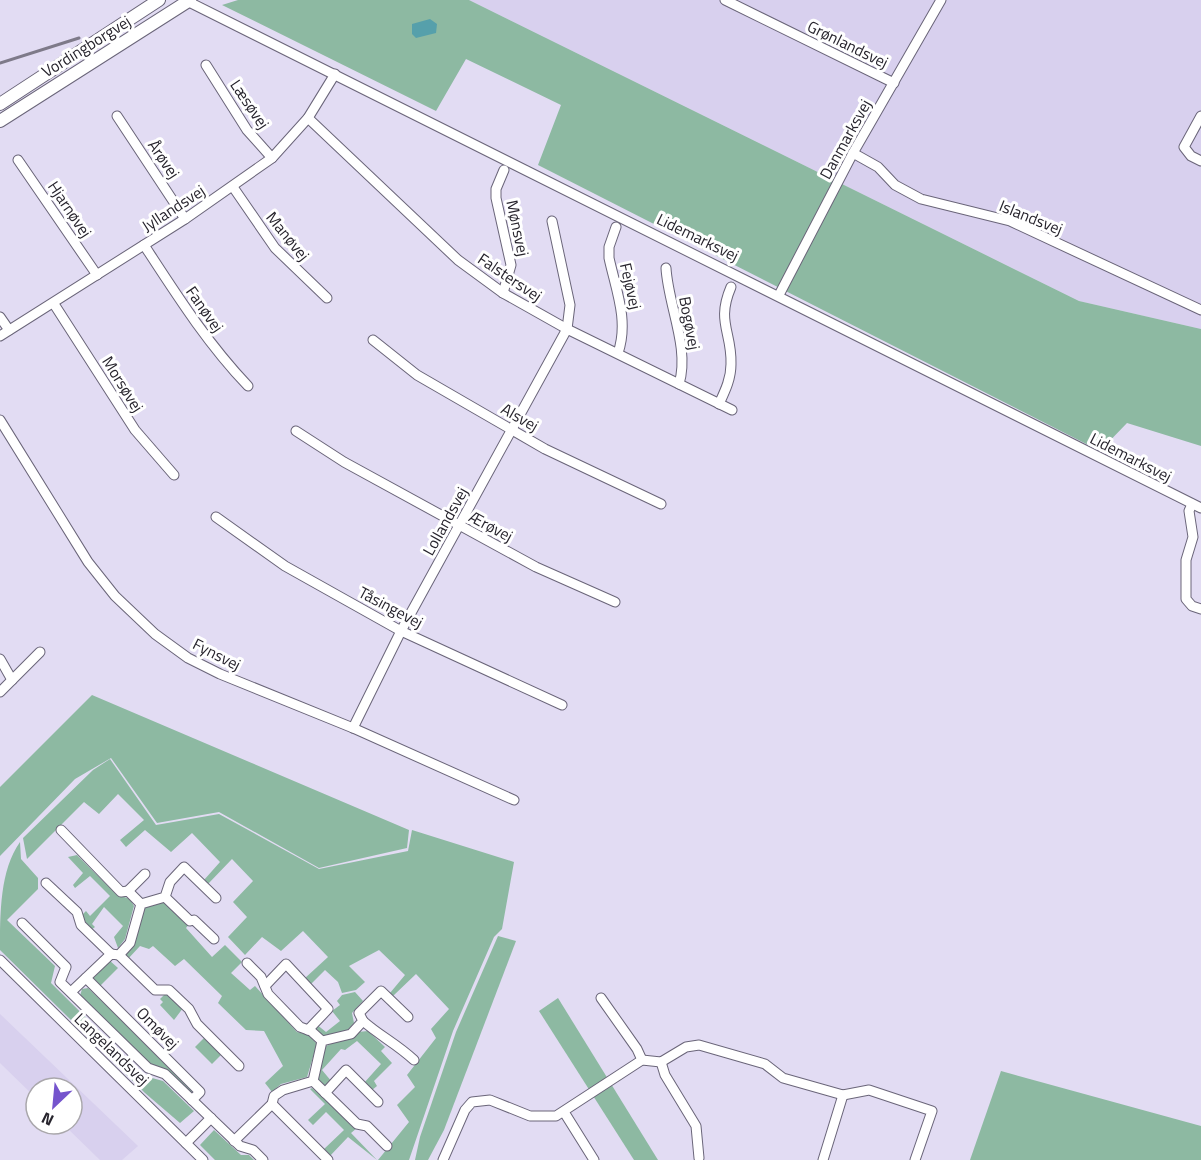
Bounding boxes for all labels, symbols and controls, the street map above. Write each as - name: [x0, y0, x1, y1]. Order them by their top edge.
- street label: Vordingborgvej: [37, 9, 135, 83]
- street label: Grønlandsvej: [803, 14, 893, 74]
- street label: Læsøvej: [225, 74, 275, 134]
- street label: Danmarksvej: [813, 95, 877, 183]
- street label: Årøvej: [142, 135, 186, 183]
- street label: Hjarnøvej: [42, 176, 98, 242]
- street label: Jyllandsvej: [137, 179, 209, 237]
- street label: Islandsvej: [996, 193, 1066, 241]
- street label: Mønsvej: [500, 198, 536, 258]
- street label: Manøvej: [261, 206, 315, 266]
- street label: Lidemarksvej: [653, 207, 743, 267]
- street label: Falstersvej: [473, 247, 547, 307]
- street label: Fejøvej: [614, 260, 648, 312]
- street label: Fanøvej: [180, 281, 230, 337]
- street label: Bogøvej: [673, 294, 707, 352]
- street label: Morsøvej: [96, 351, 150, 417]
- street label: Alsvej: [497, 397, 543, 437]
- street label: Lidemarksvej: [1086, 426, 1176, 488]
- street label: Lollandsvej: [416, 482, 474, 560]
- street label: Ærøvej: [465, 504, 517, 548]
- street label: Tåsingevej: [355, 580, 427, 634]
- street label: Fynsvej: [189, 632, 245, 676]
- street label: Omøvej: [131, 1001, 185, 1055]
- street label: Langelandsvej: [69, 1007, 155, 1091]
- north arrow: [24, 1076, 84, 1136]
- text: N: [37, 1106, 58, 1133]

